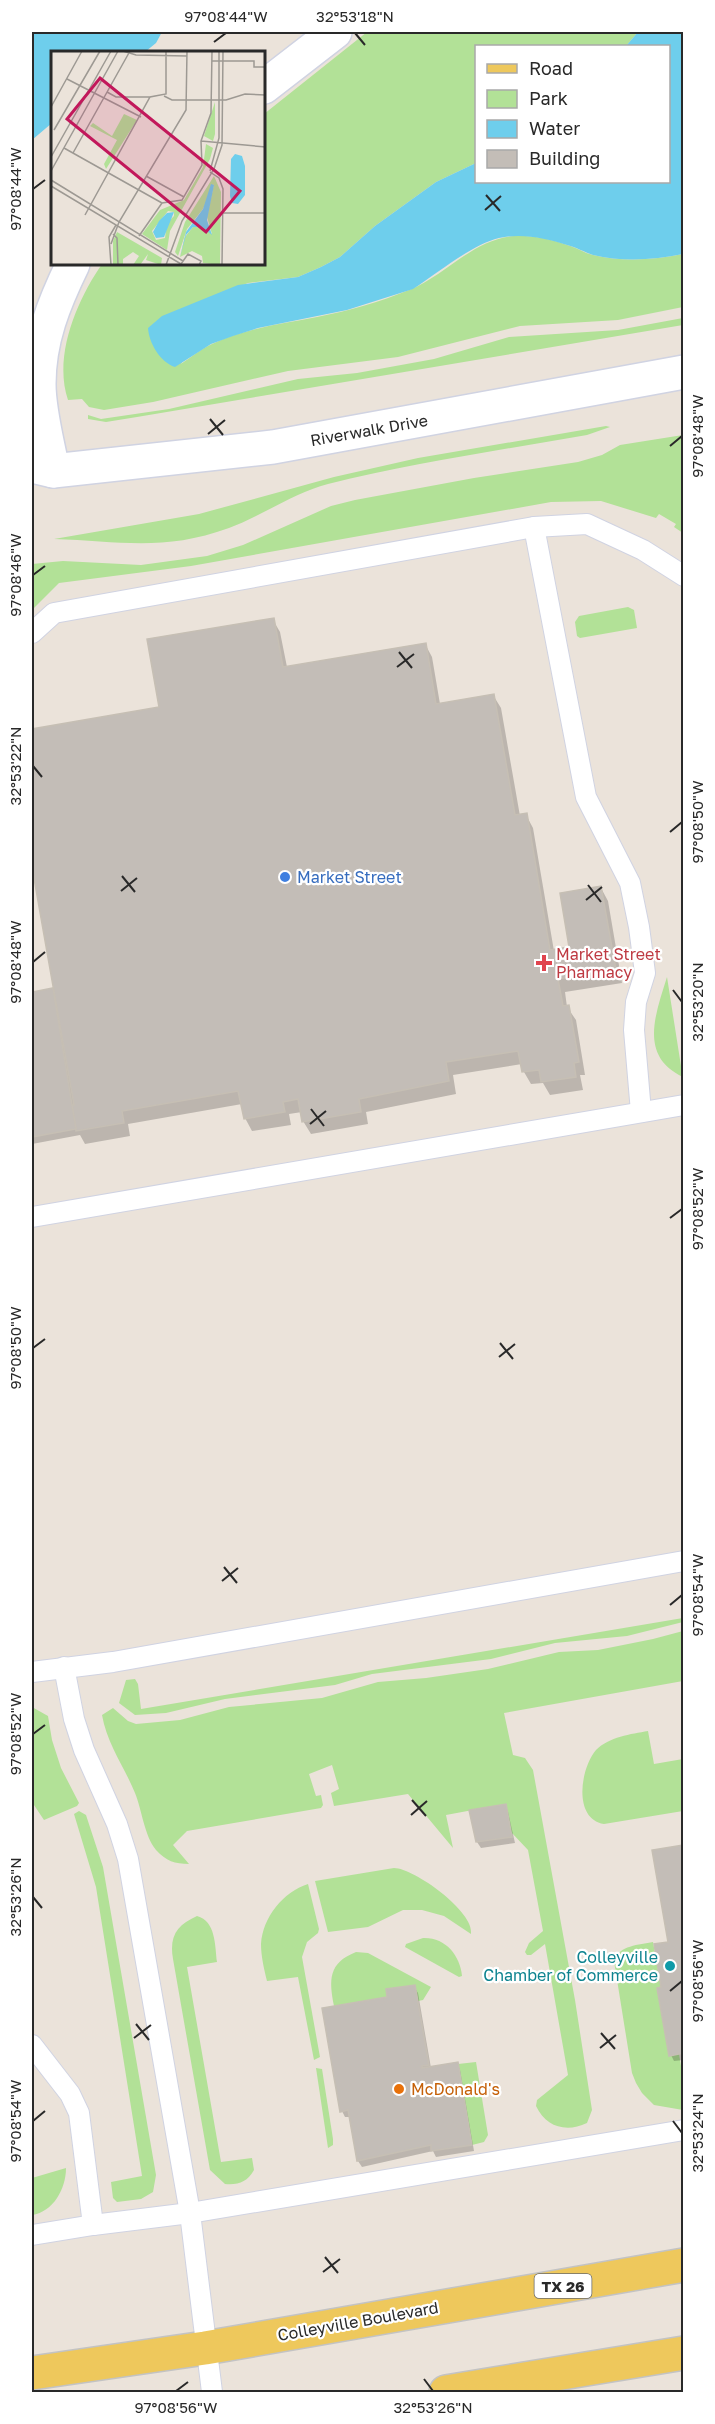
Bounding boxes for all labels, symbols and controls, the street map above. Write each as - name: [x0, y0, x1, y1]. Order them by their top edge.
- text: 97°08'44"W: [184, 7, 268, 25]
- text: 32°53'18"N: [316, 7, 394, 25]
- legend: [475, 45, 670, 183]
- inset map: [51, 51, 266, 266]
- text: Road: [529, 57, 573, 79]
- text: Park: [529, 87, 568, 109]
- text: Water: [529, 117, 580, 139]
- text: 97°08'44"W: [6, 147, 24, 231]
- text: Building: [529, 147, 600, 169]
- text: 97°08'48"W: [688, 394, 706, 478]
- street label: Riverwalk Drive: [309, 410, 429, 450]
- text: 97°08'46"W: [6, 533, 24, 617]
- text: 32°53'22"N: [6, 727, 24, 805]
- text: 97°08'50"W: [688, 780, 706, 864]
- place label: Market Street: [297, 867, 402, 887]
- marker: Market Street: [278, 870, 292, 884]
- text: 97°08'48"W: [6, 920, 24, 1004]
- place label: Market Street Pharmacy: [556, 944, 661, 982]
- marker: Market Street Pharmacy: [537, 956, 551, 970]
- text: 32°53'20"N: [688, 962, 706, 1042]
- text: 97°08'52"W: [688, 1168, 706, 1250]
- text: 97°08'50"W: [6, 1306, 24, 1390]
- text: 97°08'54"W: [688, 1553, 706, 1637]
- text: 97°08'52"W: [6, 1693, 24, 1775]
- text: 32°53'26"N: [6, 1857, 24, 1937]
- text: 97°08'56"W: [688, 1940, 706, 2022]
- place label: Colleyville Chamber of Commerce: [483, 1947, 658, 1985]
- marker: Colleyville Chamber of Commerce: [663, 1959, 677, 1973]
- text: 97°08'54"W: [6, 2079, 24, 2163]
- place label: McDonald's: [411, 2079, 500, 2099]
- marker: McDonald's: [392, 2082, 406, 2096]
- text: 32°53'24"N: [688, 2093, 706, 2173]
- road number: TX 26: [534, 2274, 592, 2298]
- street label: Colleyville Boulevard: [276, 2297, 440, 2345]
- text: 97°08'56"W: [135, 2398, 217, 2416]
- text: 32°53'26"N: [393, 2398, 473, 2416]

